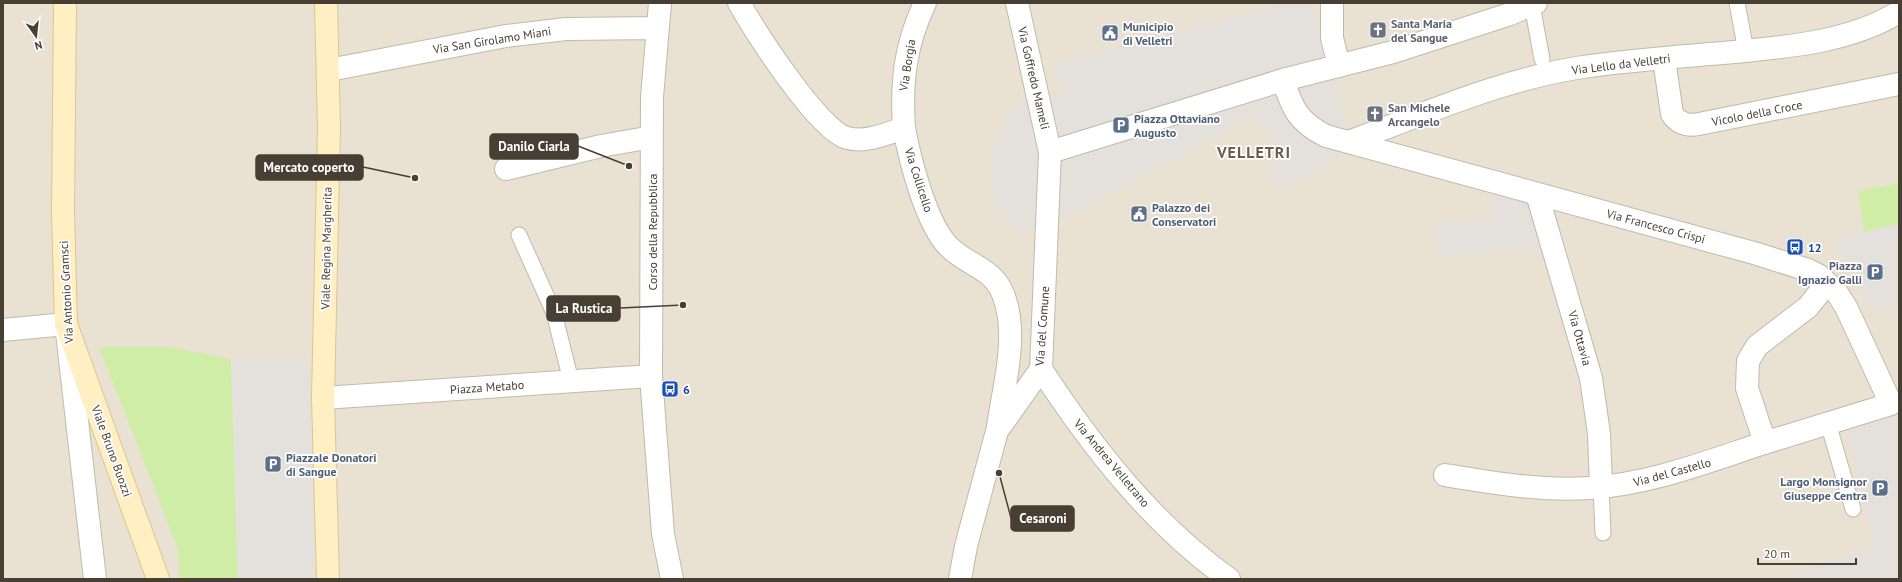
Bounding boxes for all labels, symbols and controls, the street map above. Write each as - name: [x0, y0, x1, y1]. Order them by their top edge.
- north arrow: [16, 16, 56, 56]
- place label: Santa Maria del Sangue: [1391, 16, 1452, 45]
- place label: Municipio di Velletri: [1123, 19, 1174, 48]
- church icon: Santa Maria del Sangue: [1368, 20, 1388, 40]
- street label: Via San Girolamo Miani: [431, 23, 552, 57]
- public building icon: Municipio di Velletri: [1100, 23, 1120, 43]
- street label: Via Goffredo Mameli: [1015, 24, 1053, 131]
- text: N: [33, 38, 44, 53]
- street label: Via Borgia: [895, 38, 919, 93]
- street label: Via Lello da Velletri: [1570, 51, 1671, 78]
- street label: Vicolo della Croce: [1710, 97, 1804, 129]
- place label: San Michele Arcangelo: [1388, 100, 1450, 129]
- church icon: San Michele Arcangelo: [1365, 104, 1385, 124]
- place label: Piazza Ottaviano Augusto: [1134, 111, 1221, 140]
- parking icon: Piazza Ottaviano Augusto: [1111, 115, 1131, 135]
- callout: Danilo Ciarla: [490, 134, 578, 159]
- text: Danilo Ciarla: [498, 138, 570, 155]
- district label: VELLETRI: [1216, 142, 1291, 162]
- street label: Via Collicello: [901, 145, 936, 214]
- callout: Mercato coperto: [256, 155, 363, 180]
- text: Mercato coperto: [264, 159, 354, 176]
- street label: Corso della Repubblica: [645, 173, 660, 291]
- street label: Viale Regina Margherita: [317, 187, 335, 310]
- place label: Palazzo dei Conservatori: [1152, 200, 1216, 229]
- public building icon: Palazzo dei Conservatori: [1129, 204, 1149, 224]
- street label: Via Francesco Crispi: [1604, 205, 1707, 246]
- bus stop icon: 12: [1785, 237, 1805, 257]
- street label: Via Antonio Gramsci: [56, 240, 76, 345]
- place label: 12: [1808, 240, 1822, 255]
- place label: Piazza Ignazio Galli: [1798, 258, 1862, 287]
- parking icon: Piazza Ignazio Galli: [1865, 262, 1885, 282]
- street label: Via del Comune: [1032, 285, 1052, 368]
- callout: La Rustica: [547, 296, 620, 321]
- text: La Rustica: [556, 300, 612, 317]
- street label: Via Ottavia: [1565, 308, 1595, 367]
- street label: Piazza Metabo: [449, 377, 525, 397]
- bus stop icon: 6: [660, 379, 680, 399]
- place label: 6: [683, 382, 690, 397]
- street label: Viale Bruno Buozzi: [88, 402, 136, 499]
- street label: Via Andrea Velletrano: [1070, 415, 1153, 510]
- place label: Piazzale Donatori di Sangue: [286, 450, 376, 479]
- parking icon: Piazzale Donatori di Sangue: [263, 454, 283, 474]
- street label: Via del Castello: [1631, 454, 1712, 490]
- place label: Largo Monsignor Giuseppe Centra: [1780, 474, 1868, 503]
- parking icon: Largo Monsignor Giuseppe Centra: [1870, 478, 1890, 498]
- callout: Cesaroni: [1011, 506, 1074, 531]
- text: Cesaroni: [1019, 510, 1067, 527]
- scale bar: [1758, 540, 1856, 566]
- text: 20 m: [1764, 546, 1790, 561]

